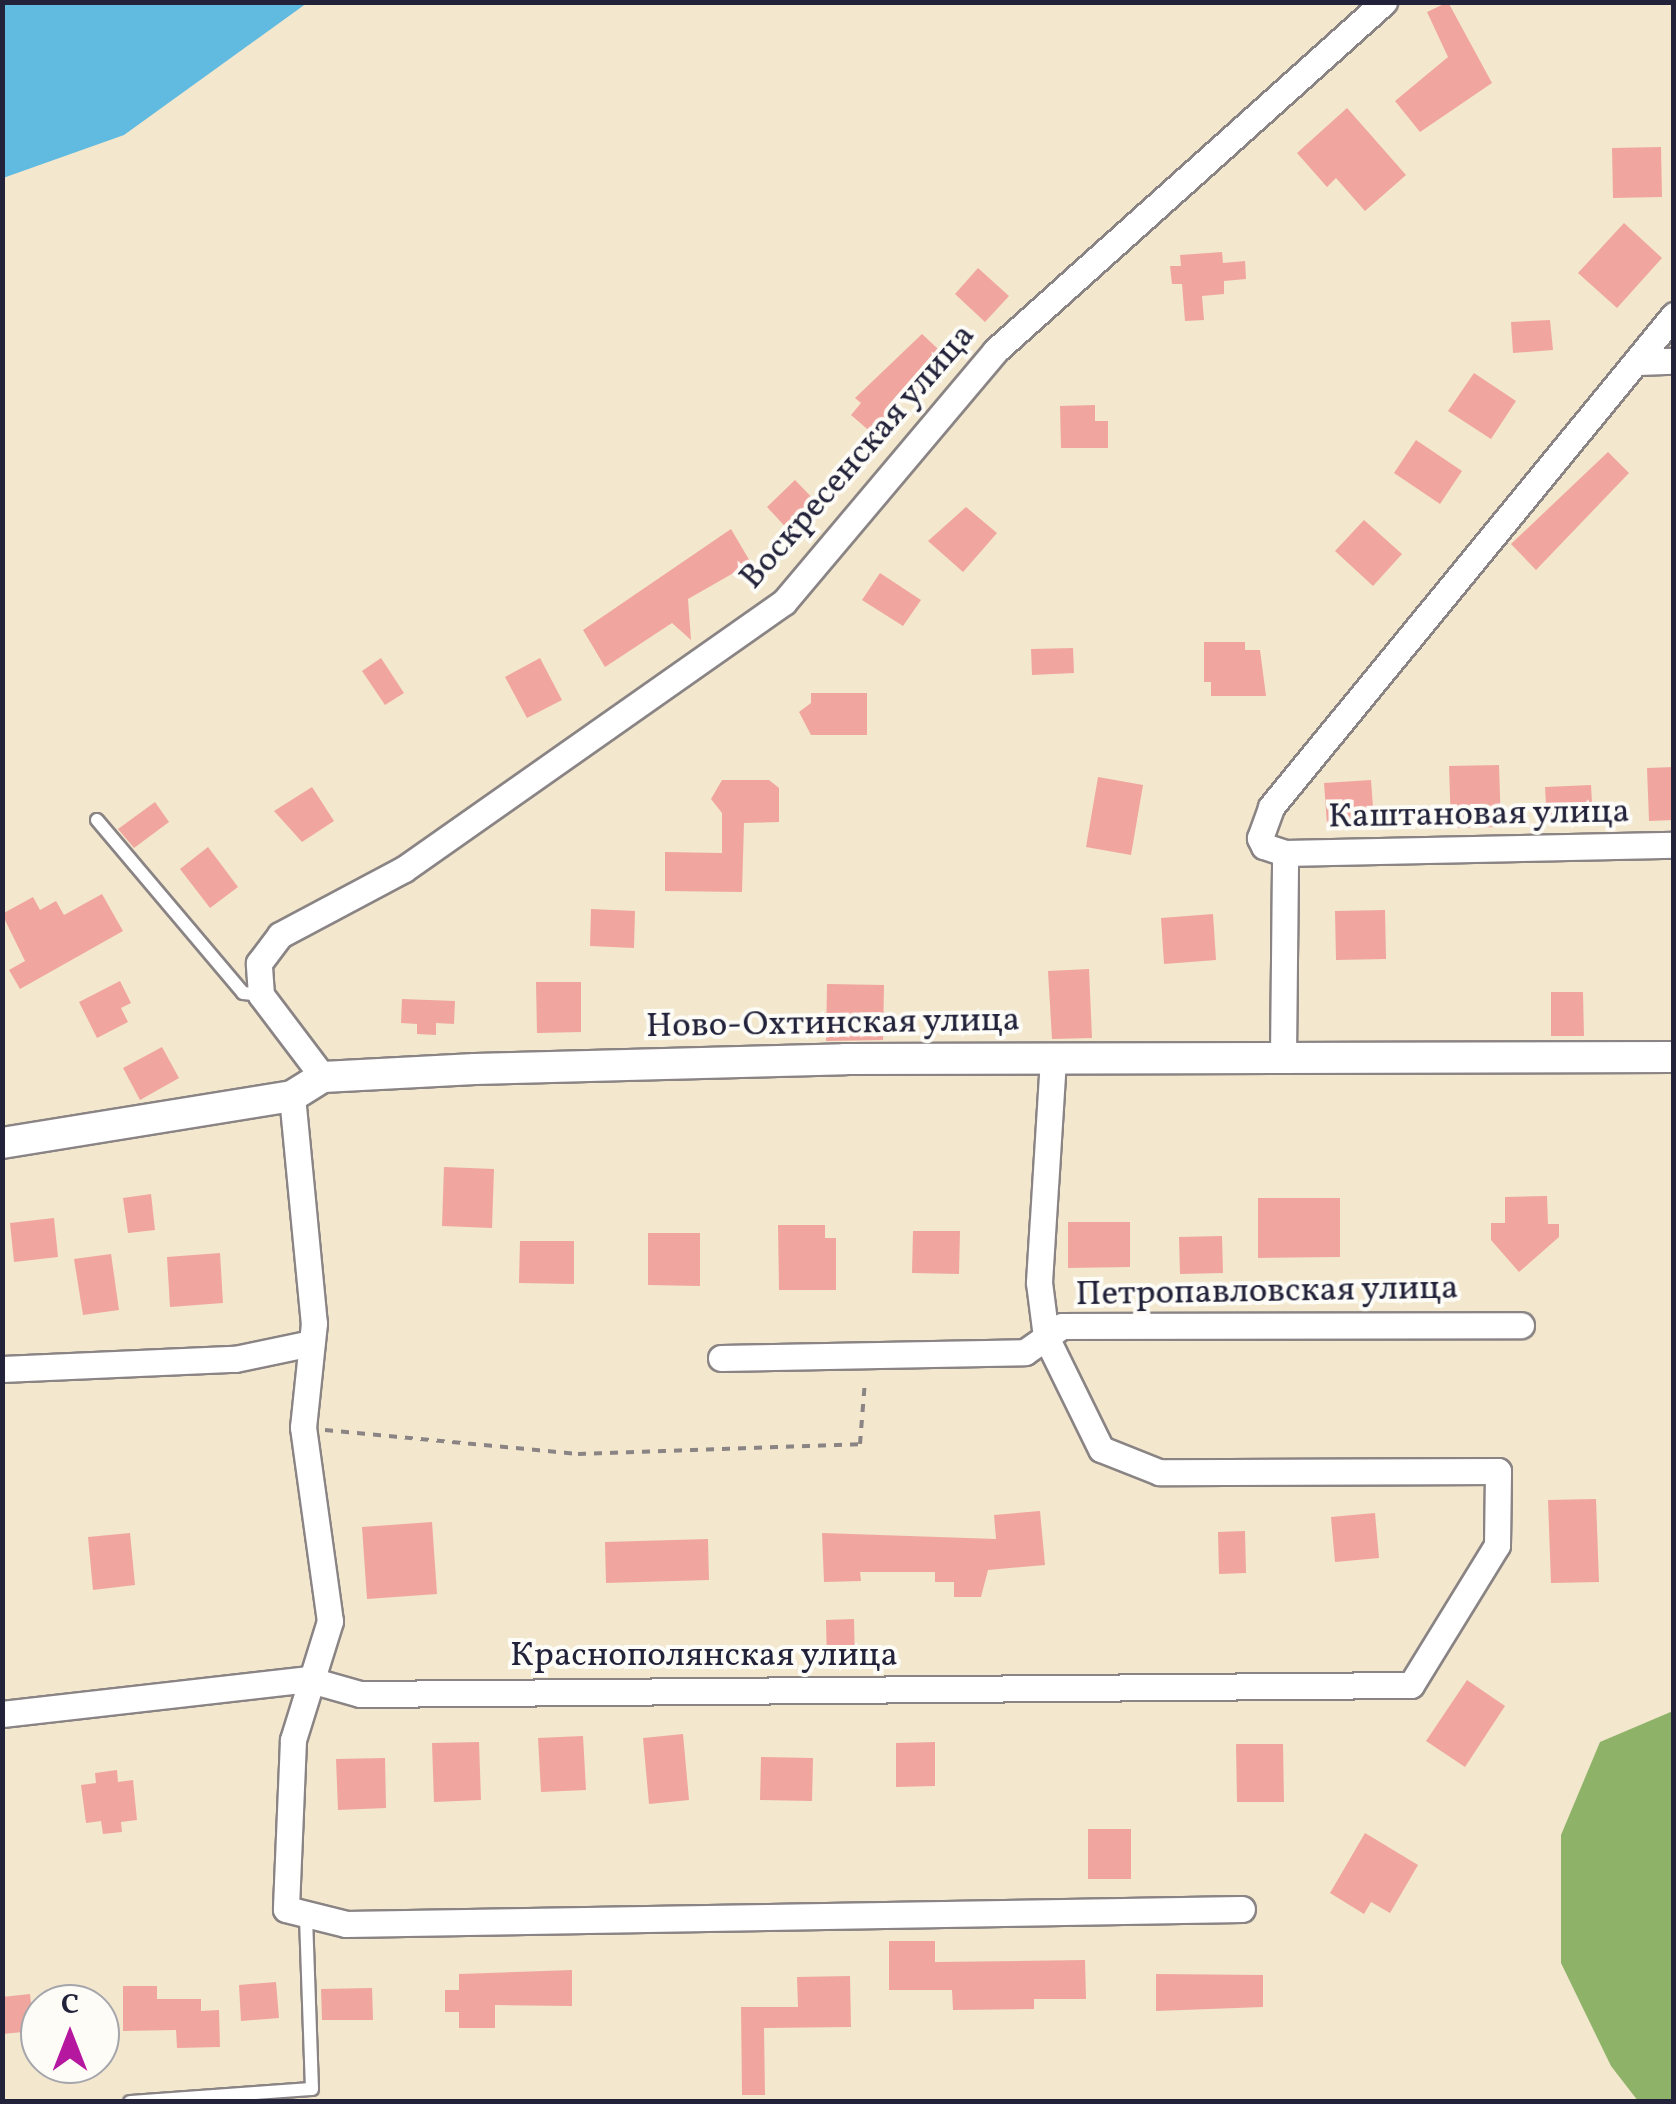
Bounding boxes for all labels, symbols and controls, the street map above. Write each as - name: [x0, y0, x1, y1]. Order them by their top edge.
- street label: Воскресенская улица: [731, 315, 985, 599]
- street label: Каштановая улица: [1327, 791, 1631, 839]
- street label: Ново-Охтинская улица: [645, 1000, 1021, 1048]
- street label: Петропавловская улица: [1075, 1268, 1459, 1316]
- street label: Краснополянская улица: [510, 1635, 898, 1677]
- north arrow: [20, 1984, 120, 2084]
- text: С: [61, 1986, 79, 2025]

